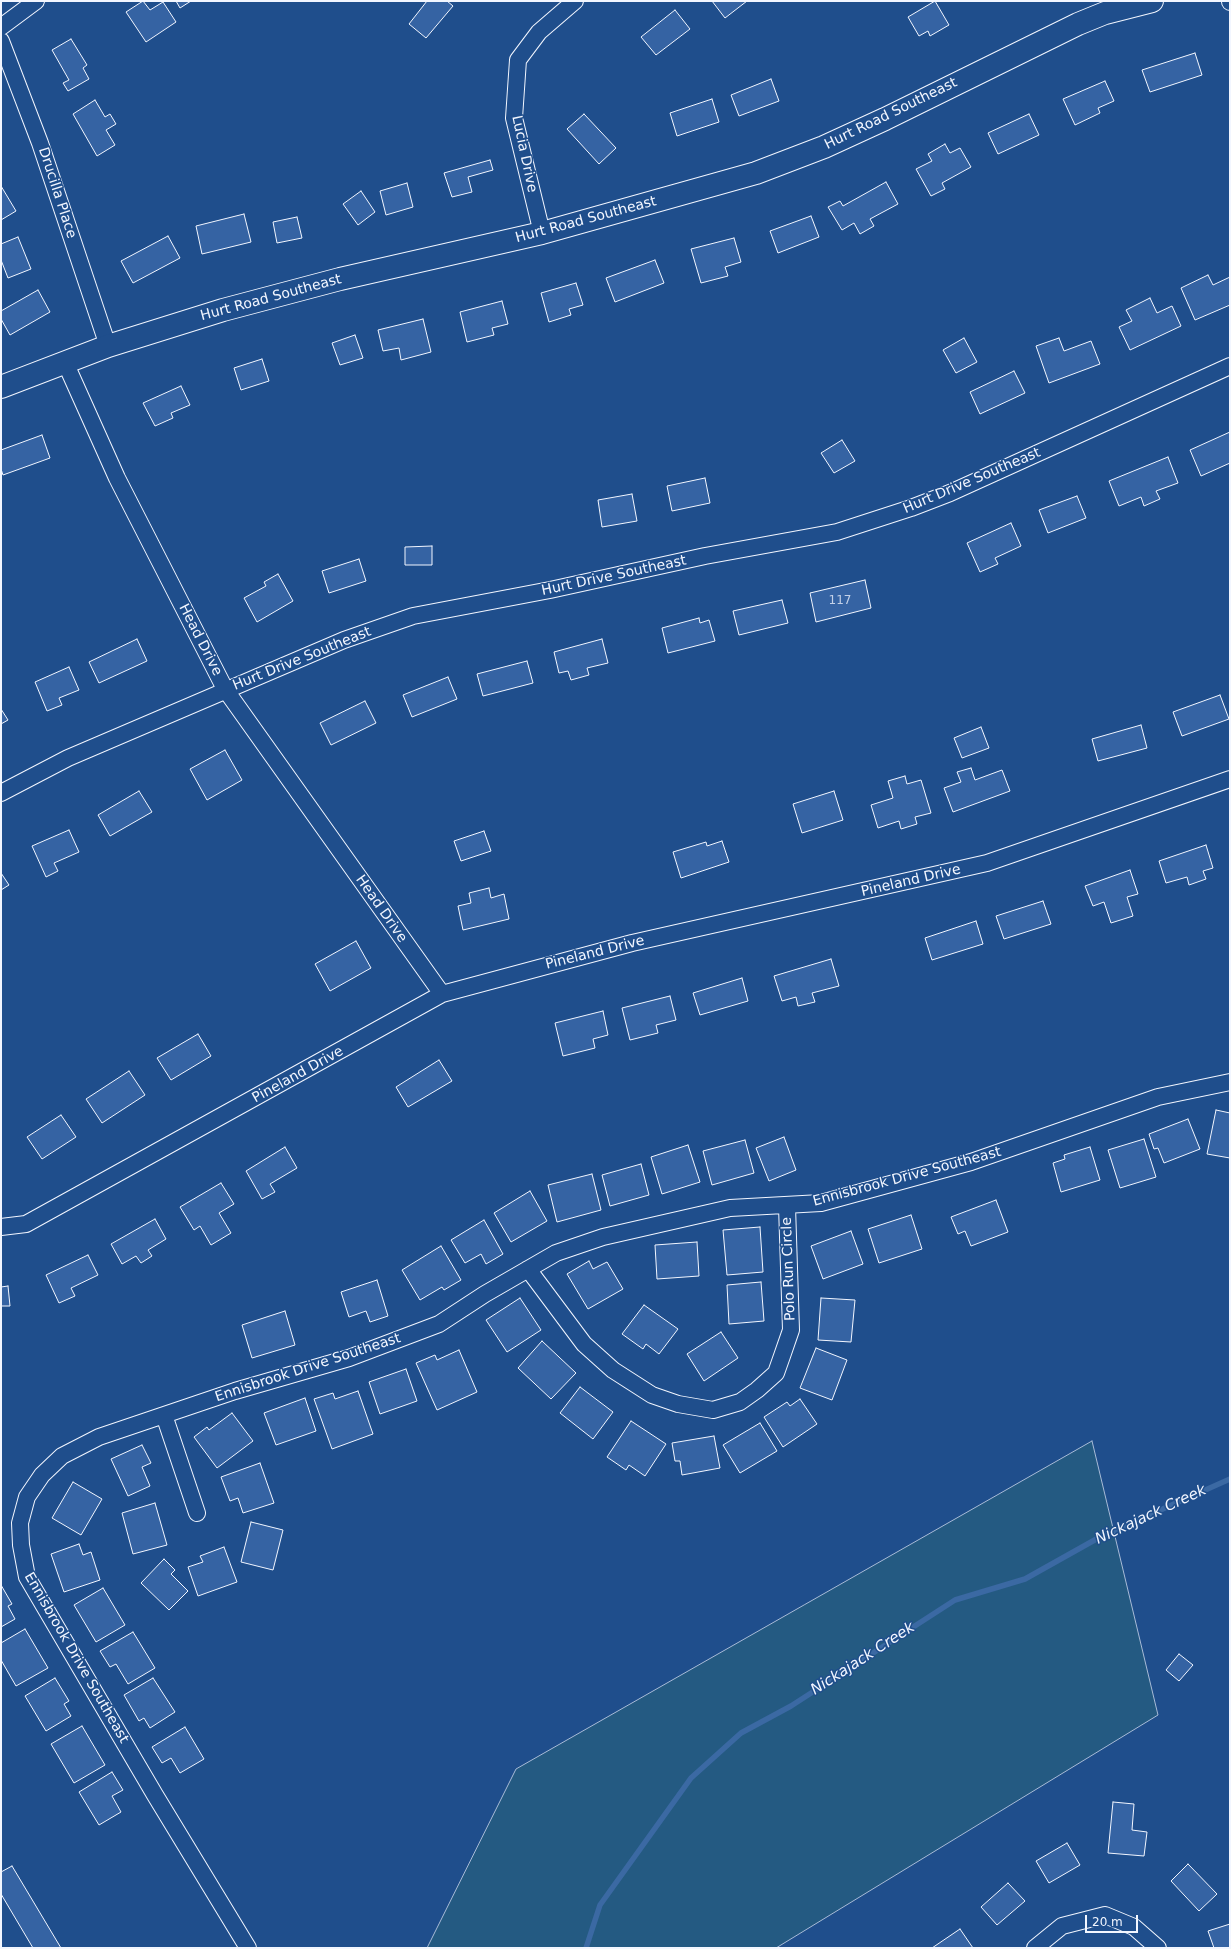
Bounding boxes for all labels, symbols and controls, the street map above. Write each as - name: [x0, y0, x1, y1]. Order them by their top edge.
- street label: Hurt Road Southeast: [822, 75, 960, 153]
- street label: Lucia Drive: [508, 114, 540, 194]
- street label: Drucilla Place: [34, 145, 80, 241]
- street label: Hurt Road Southeast: [514, 193, 658, 247]
- street label: Hurt Road Southeast: [199, 271, 343, 325]
- street label: Hurt Drive Southeast: [901, 444, 1043, 518]
- street label: Hurt Drive Southeast: [540, 552, 688, 600]
- house number: 117: [829, 594, 851, 608]
- street label: Head Drive: [175, 601, 225, 679]
- street label: Hurt Drive Southeast: [230, 624, 374, 694]
- street label: Pineland Drive: [860, 861, 962, 901]
- street label: Head Drive: [352, 872, 410, 946]
- street label: Pineland Drive: [544, 933, 646, 973]
- street label: Pineland Drive: [250, 1043, 346, 1107]
- street label: Ennisbrook Drive Southeast: [811, 1144, 1003, 1210]
- street label: Polo Run Circle: [779, 1217, 799, 1321]
- street label: Ennisbrook Drive Southeast: [213, 1330, 403, 1406]
- water label: Nickajack Creek: [1093, 1481, 1209, 1549]
- street label: Ennisbrook Drive Southeast: [20, 1570, 132, 1746]
- water label: Nickajack Creek: [808, 1619, 918, 1699]
- scale bar: [1087, 1907, 1140, 1933]
- text: 20 m: [1092, 1915, 1123, 1929]

